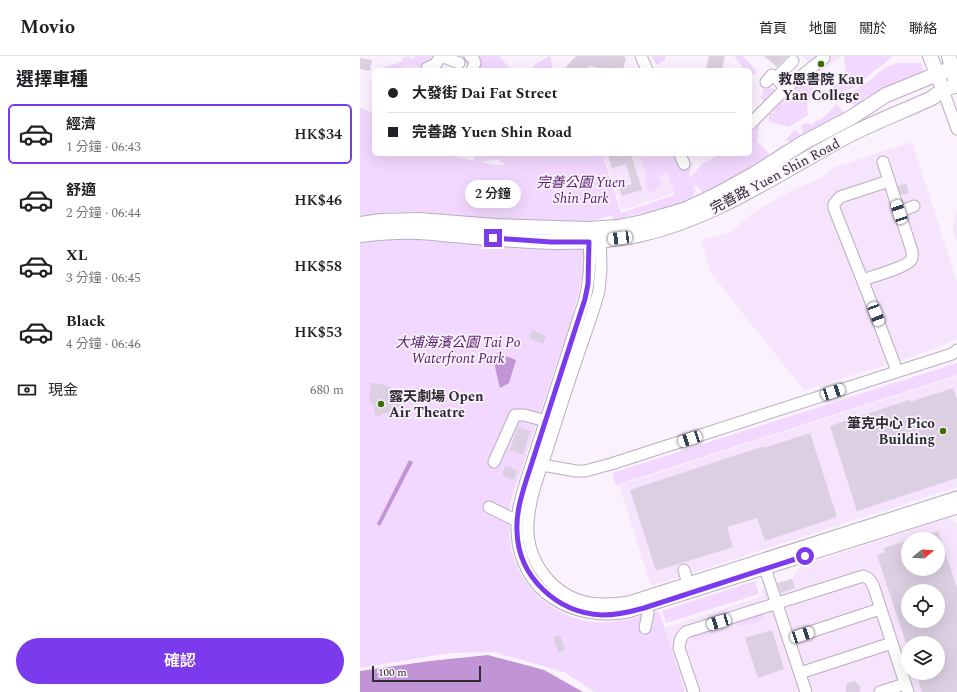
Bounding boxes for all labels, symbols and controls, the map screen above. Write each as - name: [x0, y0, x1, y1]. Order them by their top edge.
- text: Movio: [20, 13, 75, 42]
- text: 首頁: [759, 18, 787, 39]
- text: 地圖: [809, 18, 837, 39]
- text: 關於: [859, 18, 887, 39]
- text: 聯絡: [909, 18, 937, 39]
- marker: 救恩書院 Kau Yan College: [816, 59, 826, 69]
- text: 選擇車種: [16, 66, 88, 93]
- place label: 救恩書院 Kau Yan College: [778, 69, 865, 106]
- text: 大發街 Dai Fat Street: [412, 82, 558, 105]
- text: 經濟: [66, 113, 96, 136]
- icon: car: [18, 116, 54, 152]
- text: 完善路 Yuen Shin Road: [412, 121, 572, 144]
- text: HK$34: [294, 123, 342, 146]
- street label: 完善路 Yuen Shin Road: [706, 133, 844, 219]
- text: 1 分鐘 · 06:43: [66, 137, 141, 157]
- park label: 完善公園 Yuen Shin Park: [536, 172, 626, 209]
- text: 舒適: [66, 179, 96, 202]
- callout: 2 分鐘: [465, 180, 521, 208]
- icon: car: [18, 182, 54, 218]
- text: 2 分鐘: [475, 184, 511, 204]
- text: HK$46: [294, 189, 342, 212]
- car: [890, 199, 908, 225]
- text: 2 分鐘 · 06:44: [66, 203, 141, 223]
- route end: [484, 229, 502, 247]
- car: [607, 231, 633, 245]
- text: XL: [66, 244, 87, 267]
- icon: car: [18, 248, 54, 284]
- text: HK$58: [294, 255, 342, 278]
- text: 3 分鐘 · 06:45: [66, 268, 141, 288]
- car: [866, 301, 886, 327]
- text: Black: [66, 310, 105, 333]
- icon: car: [18, 314, 54, 350]
- text: HK$53: [294, 321, 342, 344]
- park label: 大埔海濱公園 Tai Po Waterfront Park: [395, 332, 521, 369]
- text: 4 分鐘 · 06:46: [66, 334, 141, 354]
- icon: cash: [16, 379, 38, 401]
- text: 現金: [48, 379, 78, 402]
- text: 680 m: [310, 380, 344, 400]
- car: [820, 383, 846, 401]
- place label: 露天劇場 Open Air Theatre: [389, 386, 484, 423]
- marker: 露天劇場 Open Air Theatre: [376, 399, 386, 409]
- place label: 筆克中心 Pico Building: [847, 413, 935, 450]
- marker: 筆克中心 Pico Building: [938, 426, 948, 436]
- car: [677, 430, 703, 448]
- north arrow: [901, 532, 945, 576]
- map controls: [901, 532, 945, 680]
- route start: [796, 547, 814, 565]
- button: locate: [901, 584, 945, 628]
- car: [706, 613, 732, 631]
- car: [789, 626, 815, 644]
- button: layers: [901, 636, 945, 680]
- button: 確認: [16, 638, 344, 684]
- scale bar: [372, 664, 481, 683]
- text: 100 m: [378, 664, 407, 681]

